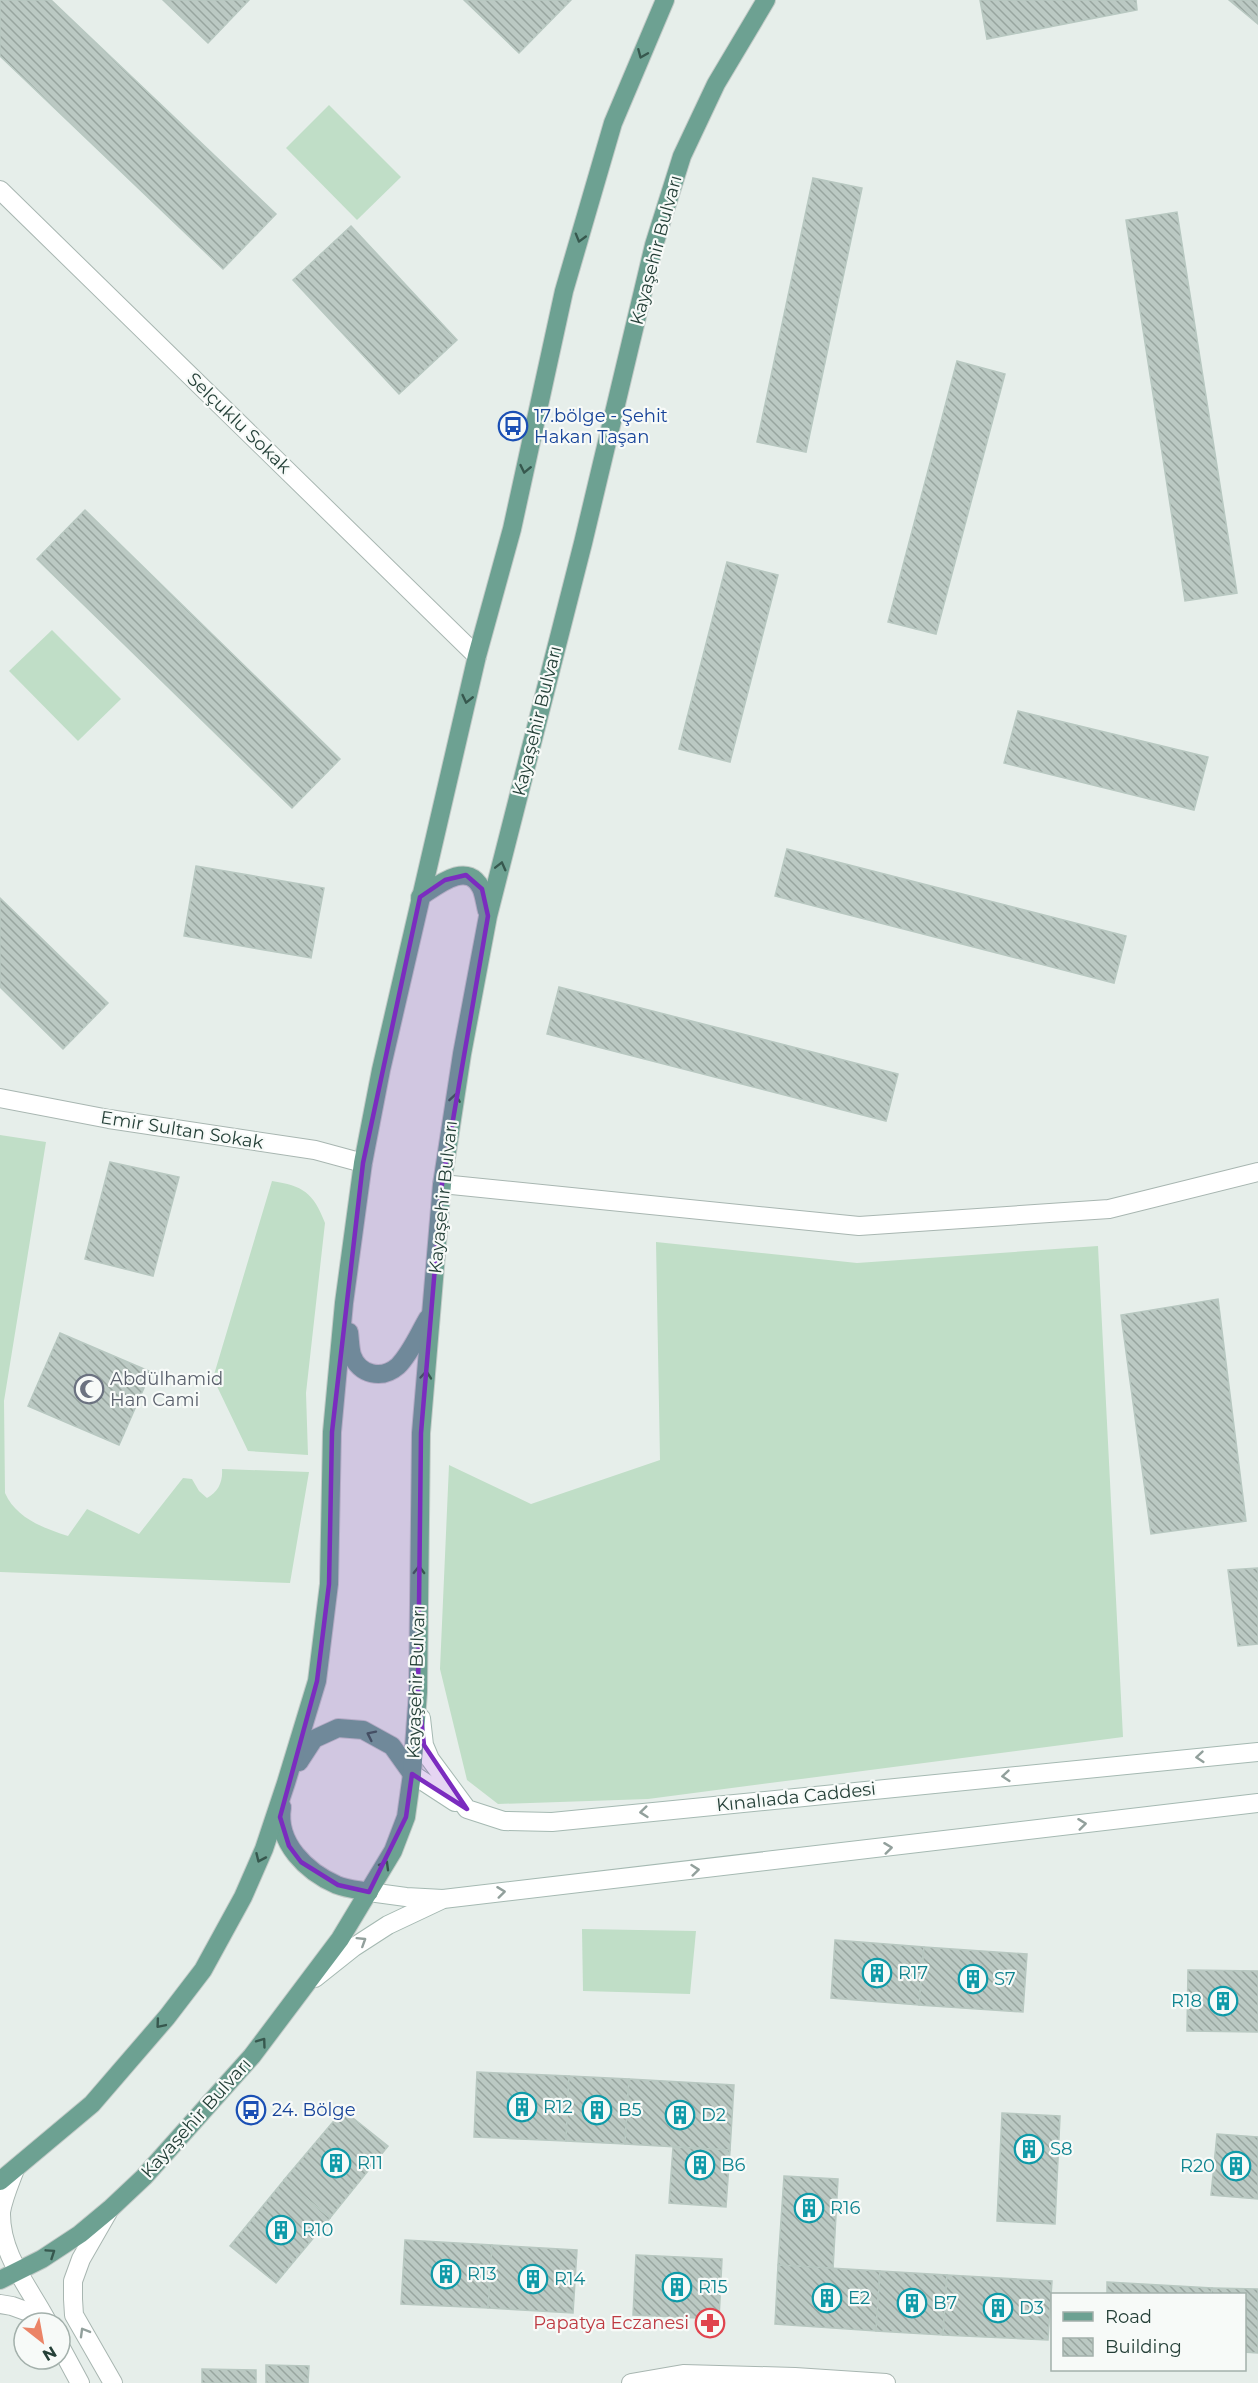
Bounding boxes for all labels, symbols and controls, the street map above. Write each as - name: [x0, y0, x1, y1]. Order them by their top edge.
- one-way arrow: [637, 48, 649, 59]
- street label: Kayaşehir Bulvarı: [625, 173, 687, 327]
- one-way arrow: [574, 233, 587, 243]
- street label: Selçuklu Sokak: [183, 368, 296, 478]
- place label: 17.bölge - Şehit Hakan Taşan: [534, 405, 668, 448]
- bus stop icon: 17.bölge - Şehit Hakan Taşan: [497, 410, 529, 442]
- one-way arrow: [519, 463, 532, 473]
- street label: Kayaşehir Bulvarı: [508, 644, 566, 798]
- one-way arrow: [462, 693, 475, 703]
- one-way arrow: [493, 861, 506, 871]
- one-way arrow: [448, 1093, 461, 1103]
- street label: Emir Sultan Sokak: [99, 1106, 265, 1154]
- street label: Kayaşehir Bulvarı: [424, 1119, 462, 1275]
- place label: Abdülhamid Han Cami: [110, 1368, 223, 1411]
- one-way arrow: [419, 1371, 432, 1380]
- mosque icon: Abdülhamid Han Cami: [73, 1373, 105, 1405]
- one-way arrow: [413, 1566, 426, 1575]
- street label: Kayaşehir Bulvarı: [402, 1605, 430, 1759]
- one-way arrow: [367, 1731, 377, 1742]
- one-way arrow: [1195, 1750, 1204, 1763]
- one-way arrow: [1001, 1769, 1010, 1782]
- street label: Kınalıada Caddesi: [715, 1778, 877, 1816]
- one-way arrow: [640, 1805, 649, 1818]
- one-way arrow: [1077, 1818, 1086, 1831]
- one-way arrow: [884, 1842, 893, 1854]
- one-way arrow: [256, 1852, 268, 1863]
- one-way arrow: [378, 1860, 389, 1871]
- one-way arrow: [690, 1864, 699, 1877]
- one-way arrow: [496, 1886, 505, 1898]
- one-way arrow: [356, 1937, 366, 1949]
- building icon: R17: [861, 1957, 893, 1989]
- place label: R17: [898, 1962, 928, 1984]
- building icon: S7: [957, 1963, 989, 1995]
- place label: S7: [994, 1968, 1016, 1990]
- building icon: R18: [1207, 1985, 1239, 2017]
- place label: R18: [1171, 1990, 1202, 2012]
- one-way arrow: [156, 2017, 167, 2028]
- one-way arrow: [255, 2038, 266, 2049]
- street label: Kayaşehir Bulvarı: [136, 2053, 256, 2183]
- building icon: R12: [506, 2091, 538, 2123]
- bus stop icon: 24. Bölge: [235, 2094, 267, 2126]
- building icon: B5: [581, 2094, 613, 2126]
- place label: R12: [543, 2096, 573, 2118]
- place label: 24. Bölge: [272, 2099, 356, 2121]
- place label: B5: [618, 2099, 642, 2121]
- building icon: D2: [664, 2099, 696, 2131]
- place label: D2: [701, 2104, 726, 2126]
- building icon: S8: [1013, 2133, 1045, 2165]
- place label: S8: [1050, 2138, 1073, 2160]
- building icon: R11: [320, 2147, 352, 2179]
- building icon: B6: [684, 2149, 716, 2181]
- building icon: R20: [1220, 2150, 1252, 2182]
- place label: R11: [357, 2152, 383, 2174]
- place label: B6: [721, 2154, 746, 2176]
- place label: R20: [1180, 2155, 1215, 2177]
- building icon: R16: [793, 2192, 825, 2224]
- place label: R16: [830, 2197, 861, 2219]
- building icon: R10: [265, 2214, 297, 2246]
- place label: R10: [302, 2219, 333, 2241]
- one-way arrow: [45, 2249, 56, 2260]
- building icon: R13: [430, 2258, 462, 2290]
- place label: R13: [467, 2263, 497, 2285]
- building icon: R14: [517, 2263, 549, 2295]
- place label: R14: [554, 2268, 586, 2290]
- building icon: R15: [661, 2271, 693, 2303]
- place label: R15: [698, 2276, 728, 2298]
- building icon: E2: [811, 2282, 843, 2314]
- place label: E2: [848, 2287, 870, 2309]
- building icon: B7: [896, 2287, 928, 2319]
- place label: B7: [933, 2292, 957, 2314]
- building icon: D3: [982, 2292, 1014, 2324]
- legend: [1051, 2293, 1246, 2371]
- place label: D3: [1019, 2297, 1044, 2319]
- text: Road: [1105, 2306, 1152, 2328]
- pharmacy icon: Papatya Eczanesi: [694, 2307, 726, 2339]
- north arrow: [12, 2311, 72, 2371]
- place label: Papatya Eczanesi: [533, 2312, 689, 2334]
- one-way arrow: [80, 2328, 91, 2338]
- text: Building: [1105, 2336, 1182, 2358]
- text: N: [39, 2342, 60, 2365]

